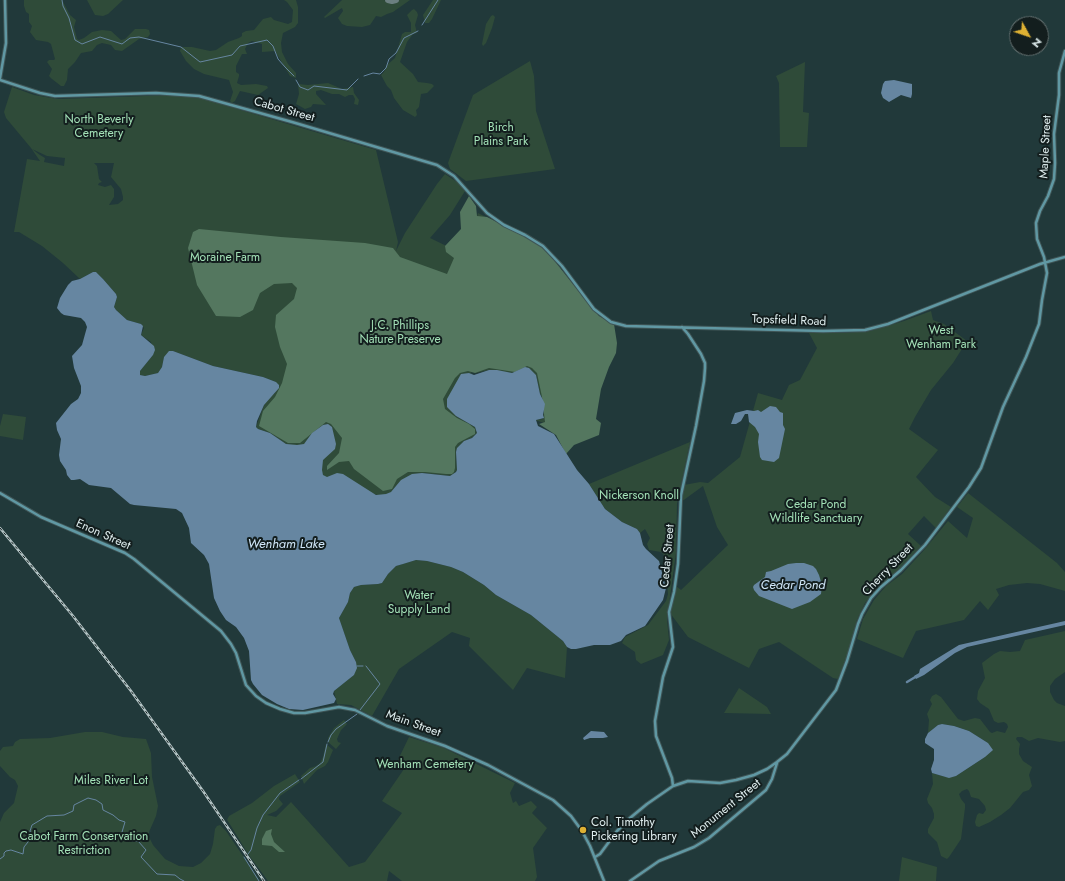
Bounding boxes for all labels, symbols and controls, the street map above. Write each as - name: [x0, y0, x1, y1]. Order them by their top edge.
- north arrow: [1009, 16, 1049, 56]
- text: N: [1028, 35, 1046, 52]
- street label: Cabot Street: [252, 94, 316, 126]
- park label: North Beverly Cemetery: [65, 113, 133, 141]
- street label: Maple Street: [1037, 115, 1055, 179]
- park label: Birch Plains Park: [474, 121, 528, 149]
- park label: Moraine Farm: [190, 251, 260, 265]
- street label: Topsfield Road: [752, 313, 826, 329]
- park label: J.C. Phillips Nature Preserve: [359, 319, 441, 347]
- park label: West Wenham Park: [906, 324, 976, 352]
- park label: Nickerson Knoll: [599, 489, 679, 503]
- park label: Cedar Pond Wildlife Sanctuary: [770, 498, 862, 526]
- street label: Enon Street: [74, 517, 132, 553]
- street label: Cedar Street: [658, 524, 678, 588]
- water label: Wenham Lake: [248, 537, 324, 553]
- street label: Cherry Street: [860, 541, 916, 599]
- water label: Cedar Pond: [761, 578, 825, 594]
- park label: Water Supply Land: [388, 589, 450, 617]
- street label: Main Street: [384, 707, 442, 741]
- park label: Wenham Cemetery: [376, 758, 474, 772]
- park label: Miles River Lot: [74, 774, 148, 788]
- street label: Monument Street: [688, 776, 764, 842]
- place label: Col. Timothy Pickering Library: [591, 816, 677, 844]
- marker: Col. Timothy Pickering Library: [578, 825, 588, 835]
- park label: Cabot Farm Conservation Restriction: [20, 830, 148, 858]

